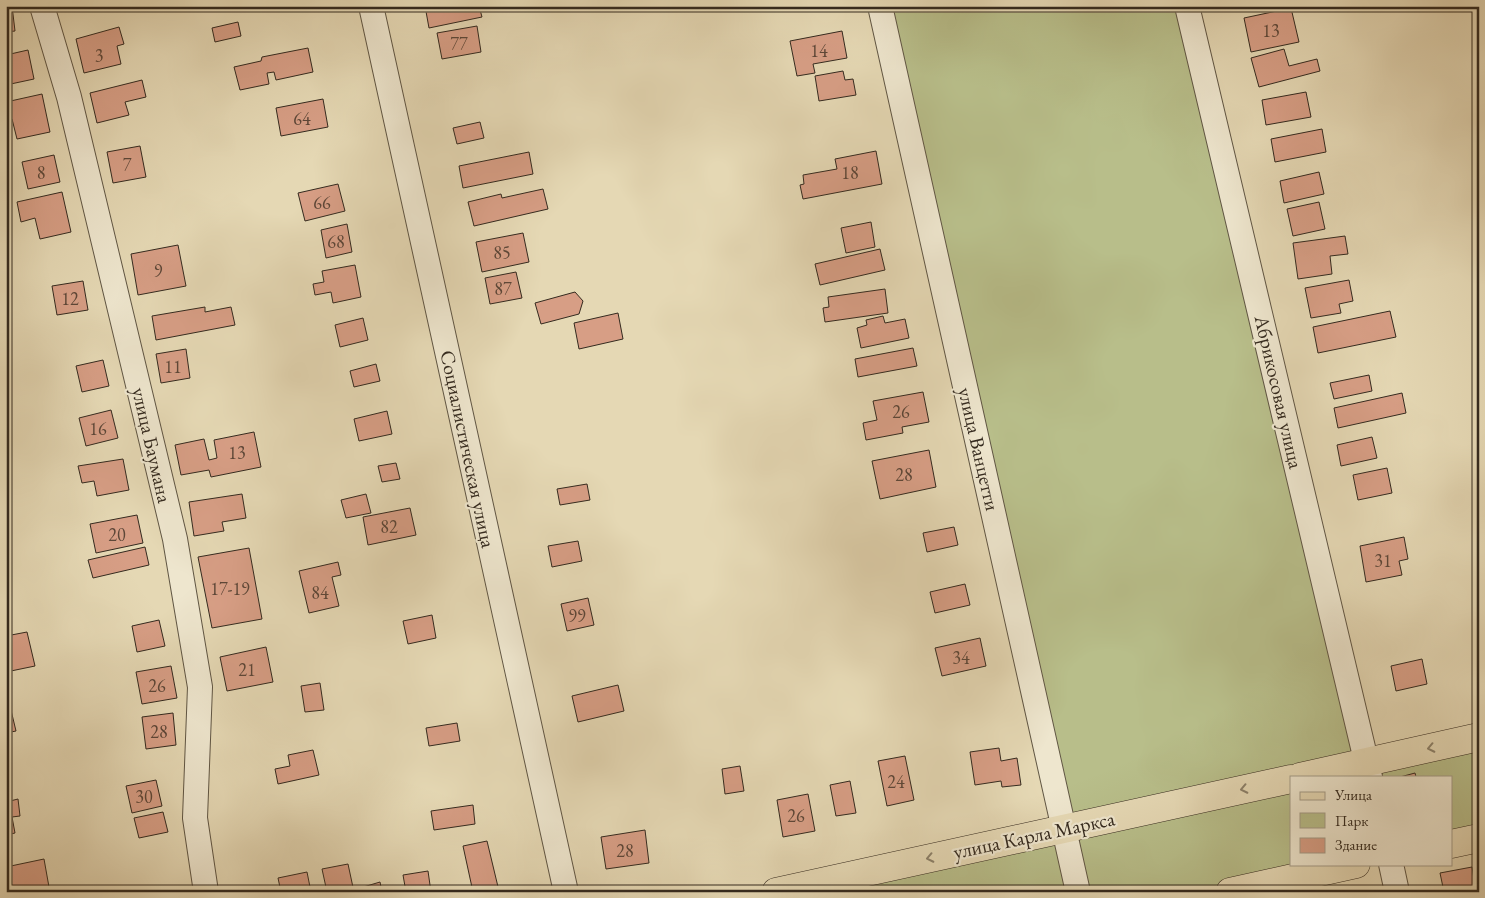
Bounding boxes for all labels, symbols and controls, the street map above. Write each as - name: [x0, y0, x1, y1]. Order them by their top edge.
- house number: 13: [1262, 19, 1280, 42]
- house number: 77: [450, 32, 468, 55]
- house number: 14: [810, 39, 828, 62]
- house number: 3: [95, 44, 103, 67]
- house number: 64: [293, 107, 311, 130]
- house number: 7: [123, 153, 132, 176]
- house number: 8: [37, 161, 45, 184]
- house number: 18: [841, 161, 859, 184]
- house number: 66: [313, 191, 331, 214]
- house number: 68: [327, 230, 345, 253]
- house number: 85: [493, 241, 511, 264]
- house number: 9: [154, 259, 163, 282]
- house number: 87: [494, 277, 512, 300]
- house number: 12: [61, 287, 79, 310]
- street label: Абрикосовая улица: [1249, 312, 1309, 471]
- street label: Социалистическая улица: [434, 348, 502, 550]
- house number: 11: [164, 355, 182, 378]
- street label: улица Баумана: [126, 385, 178, 505]
- street label: улица Ванцетти: [952, 385, 1006, 514]
- house number: 26: [892, 400, 910, 423]
- house number: 16: [89, 417, 107, 440]
- house number: 13: [228, 441, 246, 464]
- house number: 28: [895, 463, 913, 486]
- house number: 82: [380, 515, 398, 538]
- house number: 20: [108, 523, 126, 546]
- house number: 31: [1374, 549, 1392, 572]
- house number: 17-19: [210, 577, 250, 600]
- house number: 84: [311, 581, 329, 604]
- house number: 99: [568, 604, 586, 627]
- house number: 34: [952, 646, 970, 669]
- house number: 21: [238, 658, 256, 681]
- house number: 26: [148, 674, 166, 697]
- house number: 28: [150, 720, 168, 743]
- one-way arrow: [1427, 742, 1436, 753]
- house number: 24: [887, 770, 905, 793]
- legend: [1290, 776, 1452, 866]
- one-way arrow: [1239, 783, 1248, 794]
- house number: 30: [135, 785, 153, 808]
- text: Улица: [1334, 785, 1372, 804]
- house number: 26: [787, 804, 805, 827]
- street label: улица Карла Маркса: [951, 805, 1117, 865]
- text: Парк: [1335, 811, 1368, 830]
- text: Здание: [1335, 835, 1377, 854]
- house number: 28: [616, 839, 634, 862]
- one-way arrow: [926, 852, 935, 863]

